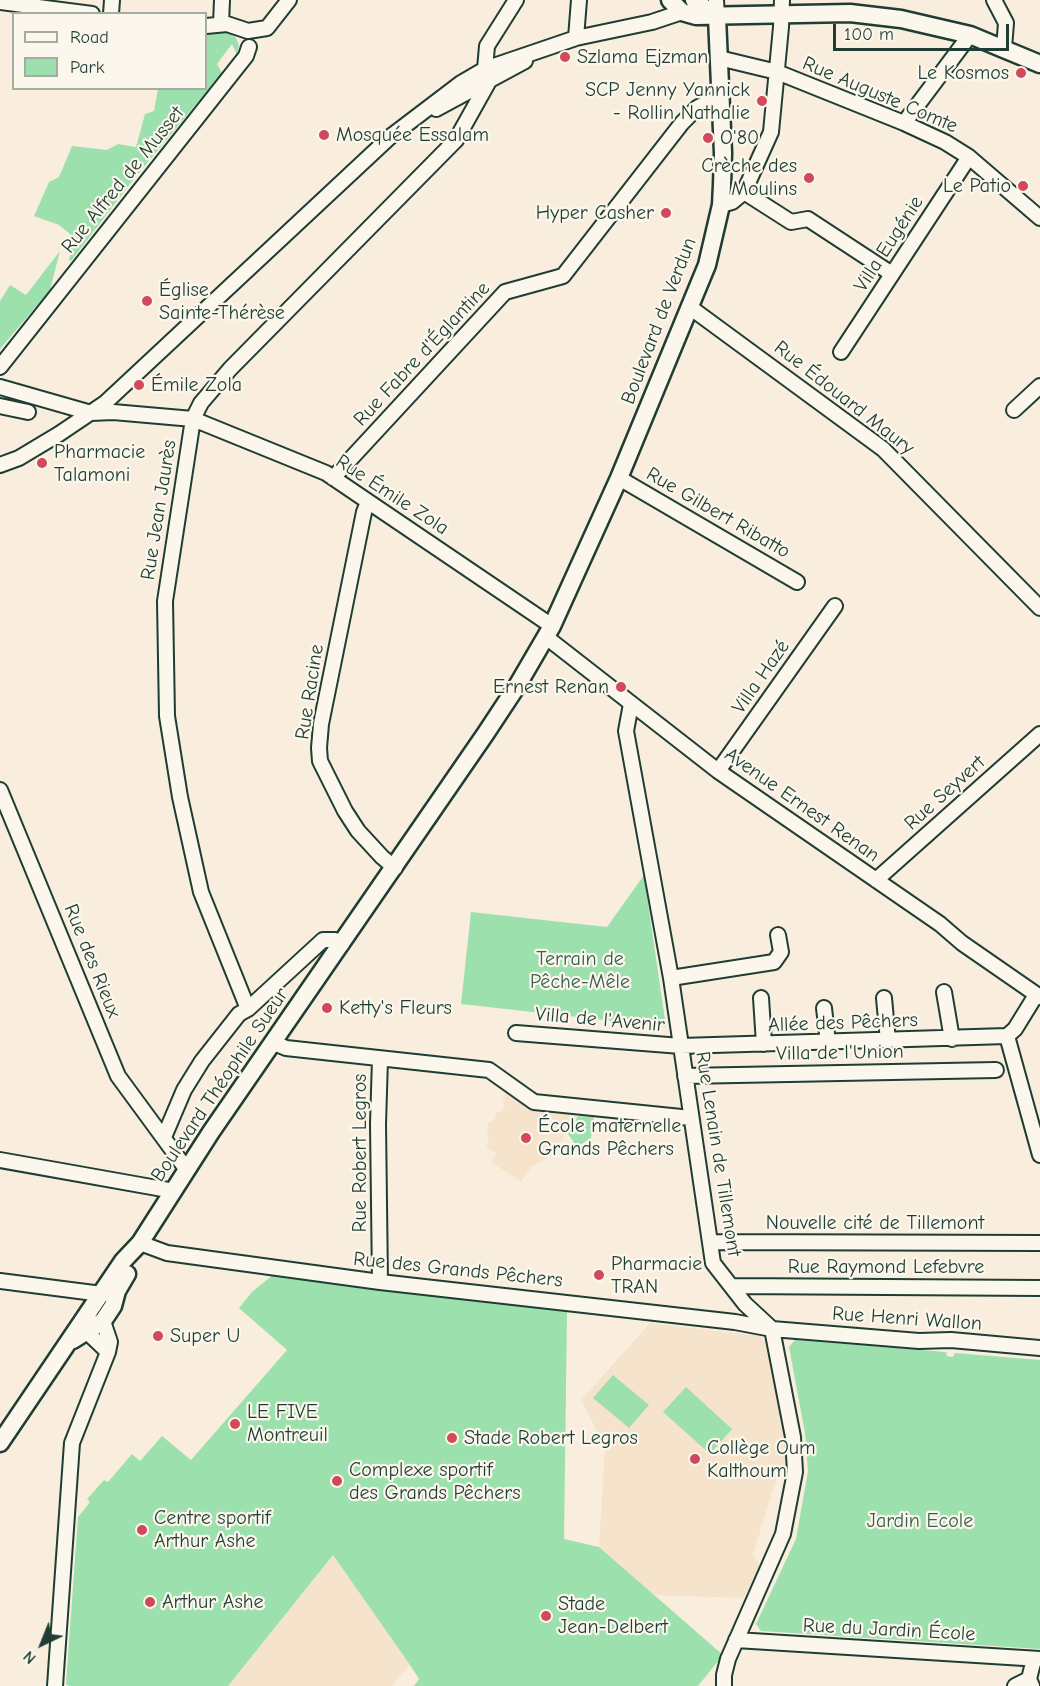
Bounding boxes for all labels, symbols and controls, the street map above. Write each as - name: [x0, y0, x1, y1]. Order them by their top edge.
- legend: [12, 12, 207, 90]
- scale bar: [836, 12, 1012, 50]
- text: 100 m: [844, 24, 894, 45]
- text: Road: [70, 27, 109, 48]
- place label: Szlama Ejzman: [577, 45, 708, 69]
- marker: Szlama Ejzman: [558, 50, 572, 64]
- street label: Rue Auguste Comte: [799, 51, 961, 139]
- text: Park: [70, 57, 104, 78]
- place label: Le Kosmos: [917, 61, 1009, 85]
- marker: Le Kosmos: [1014, 66, 1028, 80]
- place label: SCP Jenny Yannick - Rollin Nathalie: [585, 78, 750, 125]
- marker: SCP Jenny Yannick - Rollin Nathalie: [755, 94, 769, 108]
- street label: Rue Alfred de Musset: [56, 102, 190, 258]
- place label: Mosquée Essalam: [336, 123, 489, 147]
- place label: O'80: [720, 126, 759, 150]
- marker: Mosquée Essalam: [317, 128, 331, 142]
- marker: O'80: [701, 131, 715, 145]
- place label: Crèche des Moulins: [701, 154, 797, 201]
- marker: Crèche des Moulins: [802, 171, 816, 185]
- place label: Le Patio: [943, 174, 1011, 198]
- marker: Le Patio: [1016, 179, 1030, 193]
- street label: Villa Eugénie: [849, 192, 929, 296]
- place label: Hyper Casher: [536, 201, 654, 225]
- marker: Hyper Casher: [659, 206, 673, 220]
- street label: Boulevard de Verdun: [616, 234, 702, 408]
- street label: Rue Fabre d'Églantine: [349, 277, 495, 431]
- place label: Église Sainte-Thérèse: [159, 278, 285, 325]
- marker: Église Sainte-Thérèse: [140, 294, 154, 308]
- street label: Rue Édouard Maury: [769, 336, 919, 460]
- place label: Émile Zola: [151, 373, 242, 397]
- marker: Émile Zola: [132, 378, 146, 392]
- street label: Rue Jean Jaurès: [136, 438, 182, 582]
- place label: Pharmacie Talamoni: [54, 440, 145, 487]
- street label: Rue Émile Zola: [331, 450, 453, 540]
- marker: Pharmacie Talamoni: [35, 456, 49, 470]
- street label: Rue Gilbert Ribatto: [642, 462, 794, 564]
- street label: Villa Hazé: [727, 636, 795, 718]
- street label: Rue Racine: [291, 643, 329, 741]
- place label: Ernest Renan: [493, 675, 609, 699]
- marker: Ernest Renan: [614, 680, 628, 694]
- street label: Avenue Ernest Renan: [720, 743, 884, 867]
- street label: Rue Seyvert: [900, 750, 990, 836]
- street label: Rue des Rieux: [58, 901, 126, 1021]
- park label: Terrain de Pêche-Mêle: [530, 947, 630, 994]
- street label: Boulevard Théophile Sueur: [146, 984, 294, 1186]
- place label: Ketty's Fleurs: [339, 996, 452, 1020]
- marker: Ketty's Fleurs: [320, 1001, 334, 1015]
- street label: Villa de l'Avenir: [534, 1002, 666, 1038]
- street label: Allée des Pêchers: [768, 1008, 918, 1038]
- street label: Villa de l'Union: [776, 1040, 904, 1066]
- street label: Rue Lenain de Tillemont: [690, 1050, 746, 1258]
- street label: Rue Robert Legros: [348, 1074, 372, 1232]
- place label: École maternelle Grands Pêchers: [538, 1114, 681, 1161]
- marker: École maternelle Grands Pêchers: [519, 1131, 533, 1145]
- street label: Nouvelle cité de Tillemont: [766, 1211, 984, 1235]
- street label: Rue des Grands Pêchers: [352, 1247, 564, 1293]
- place label: Pharmacie TRAN: [611, 1252, 702, 1299]
- street label: Rue Raymond Lefebvre: [788, 1255, 984, 1279]
- marker: Pharmacie TRAN: [592, 1268, 606, 1282]
- street label: Rue Henri Wallon: [831, 1302, 983, 1336]
- place label: Super U: [170, 1324, 240, 1348]
- marker: Super U: [151, 1329, 165, 1343]
- place label: LE FIVE Montreuil: [247, 1400, 328, 1447]
- marker: LE FIVE Montreuil: [228, 1417, 242, 1431]
- place label: Stade Robert Legros: [464, 1426, 638, 1450]
- marker: Stade Robert Legros: [445, 1431, 459, 1445]
- place label: Collège Oum Kalthoum: [707, 1436, 816, 1483]
- marker: Collège Oum Kalthoum: [688, 1452, 702, 1466]
- place label: Complexe sportif des Grands Pêchers: [349, 1458, 520, 1505]
- marker: Complexe sportif des Grands Pêchers: [330, 1474, 344, 1488]
- place label: Centre sportif Arthur Ashe: [154, 1506, 271, 1553]
- park label: Jardin Ecole: [867, 1509, 973, 1533]
- marker: Centre sportif Arthur Ashe: [135, 1523, 149, 1537]
- place label: Arthur Ashe: [162, 1590, 264, 1614]
- place label: Stade Jean-Delbert: [558, 1592, 668, 1639]
- marker: Arthur Ashe: [143, 1595, 157, 1609]
- marker: Stade Jean-Delbert: [539, 1609, 553, 1623]
- street label: Rue du Jardin École: [802, 1613, 976, 1647]
- north arrow: [12, 1614, 72, 1674]
- text: N: [20, 1647, 40, 1667]

